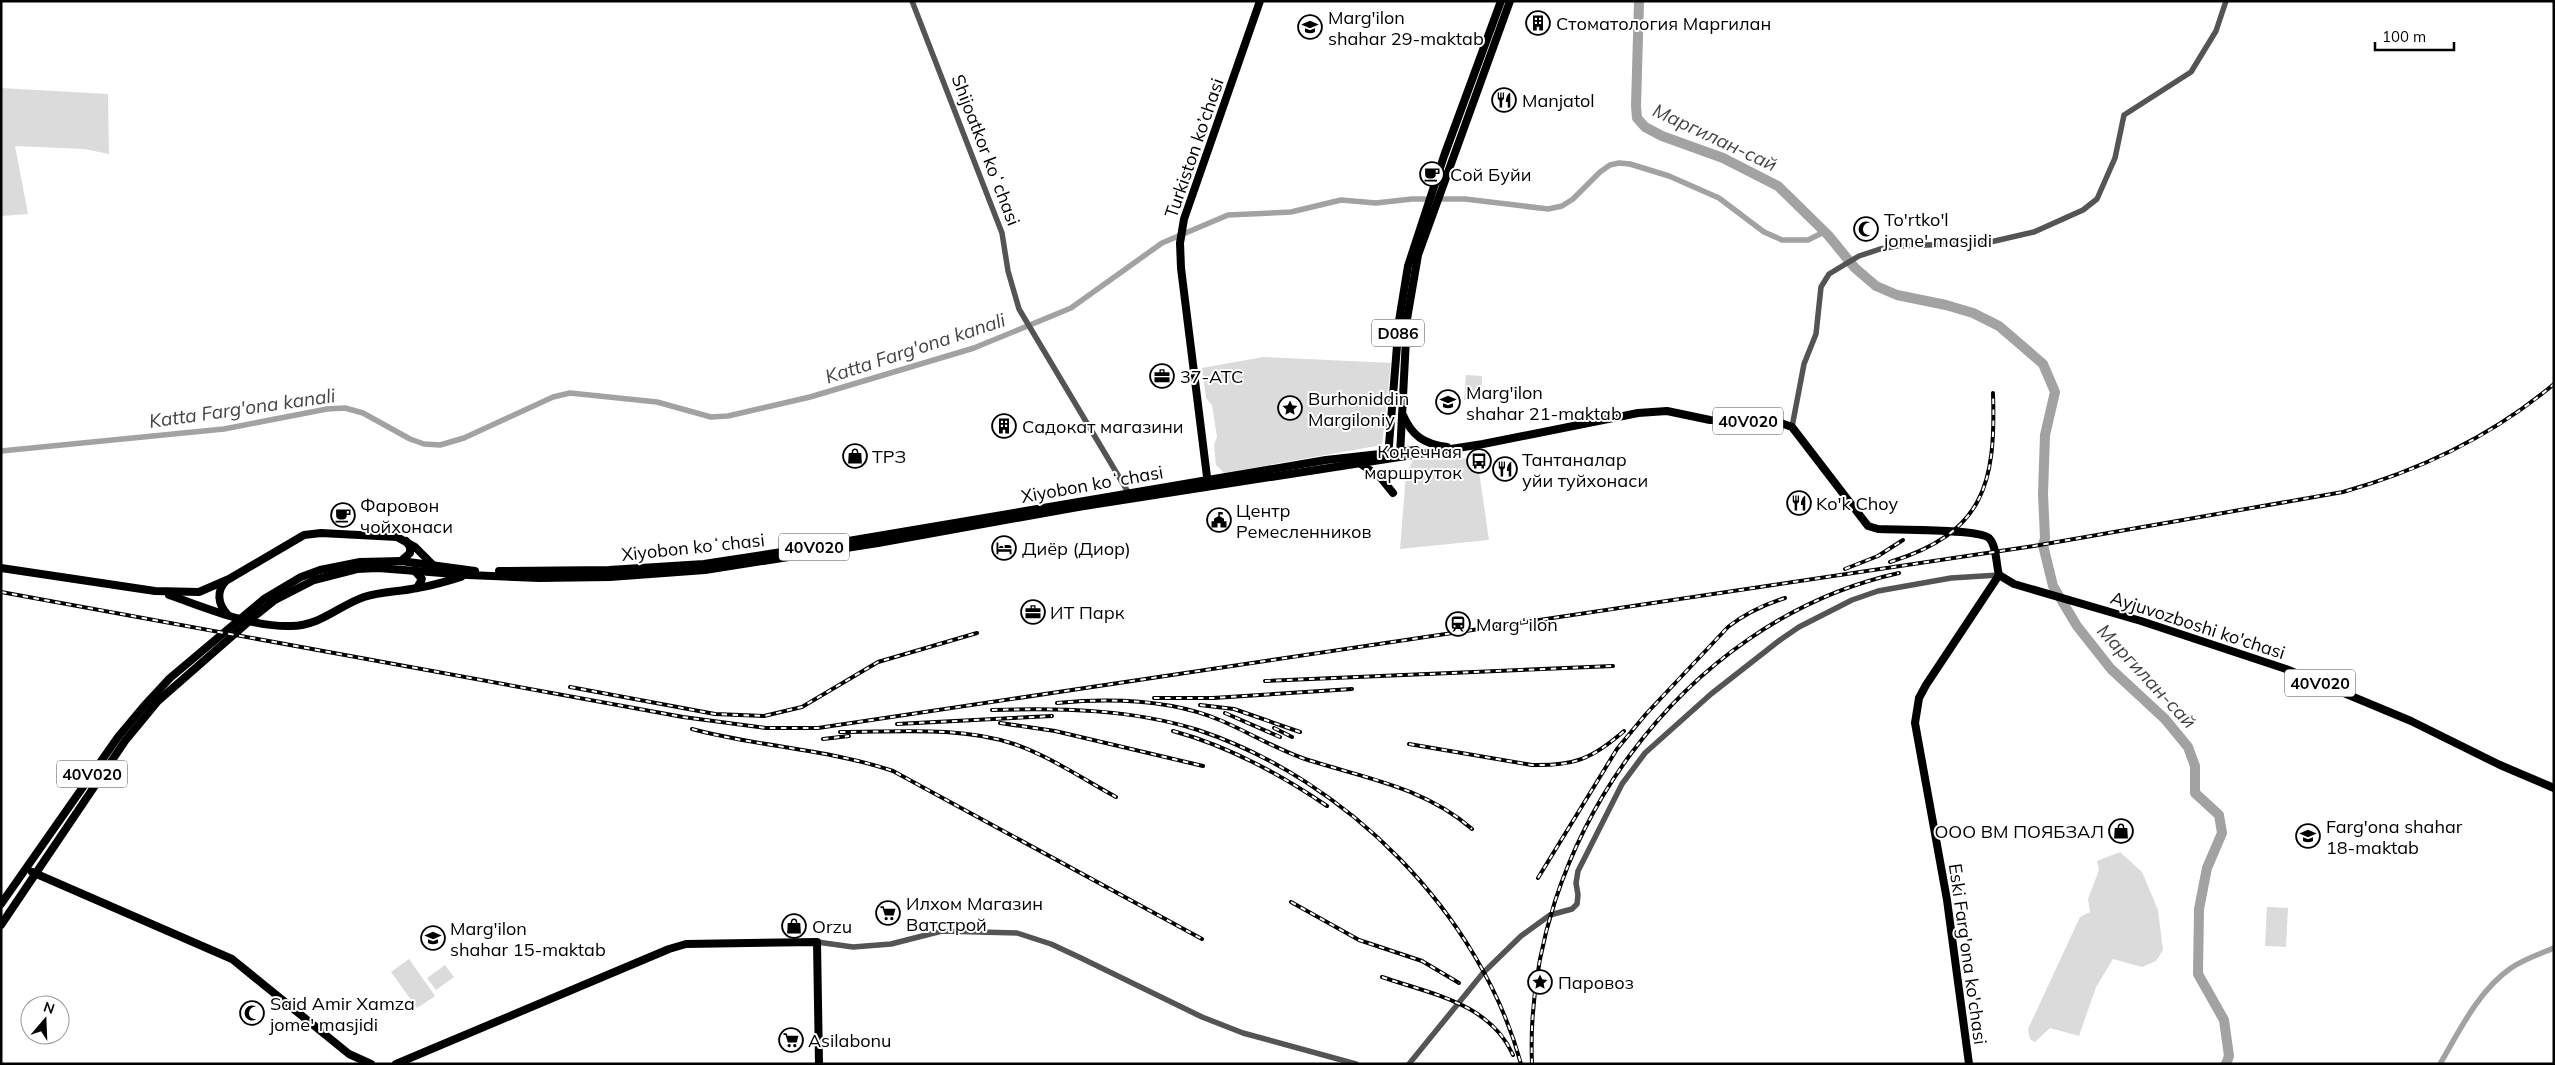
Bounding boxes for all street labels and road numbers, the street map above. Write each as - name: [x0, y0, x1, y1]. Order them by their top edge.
- street label: Shijoatkor koʻchasi: [947, 71, 1025, 229]
- street label: Turkiston ko’chasi: [1159, 75, 1229, 221]
- road number: D086: [1372, 319, 1424, 346]
- road number: 40V020: [1713, 408, 1783, 434]
- street label: Xiyobon koʻchasi: [1019, 460, 1165, 508]
- street label: Xiyobon koʻchasi: [620, 528, 766, 566]
- road number: 40V020: [779, 534, 849, 560]
- street label: Ayjuvozboshi ko'chasi: [2108, 586, 2288, 664]
- road number: 40V020: [2285, 670, 2355, 696]
- road number: 40V020: [57, 761, 127, 788]
- street label: Eski Farg'ona ko'chasi: [1944, 862, 1992, 1046]

